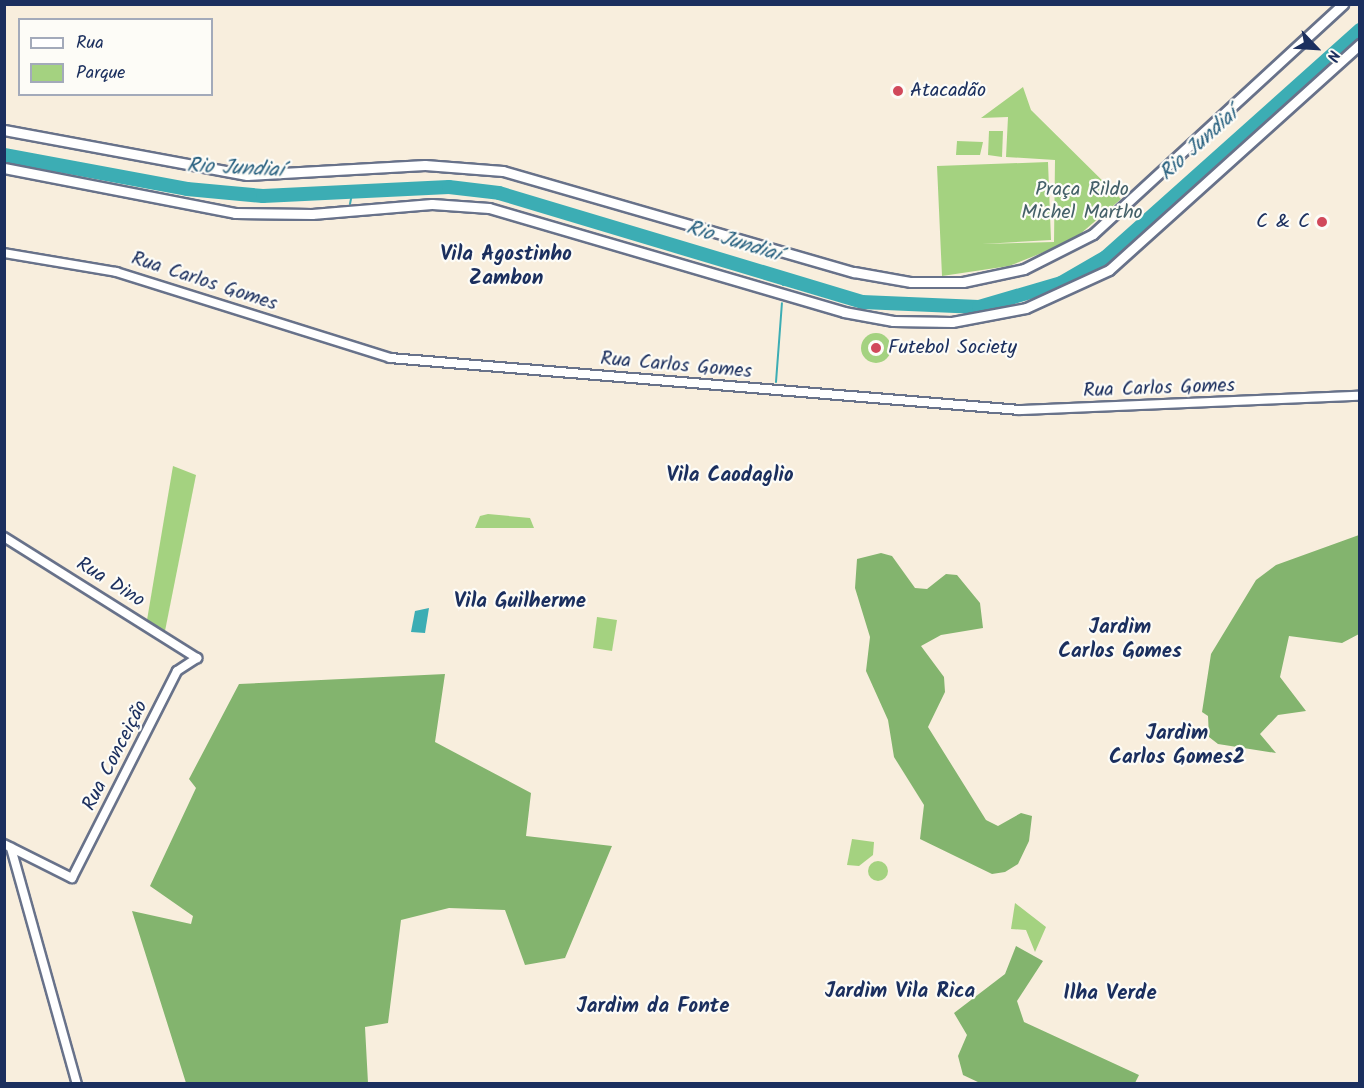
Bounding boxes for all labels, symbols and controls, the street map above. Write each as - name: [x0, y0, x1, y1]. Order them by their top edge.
- legend: [18, 18, 213, 96]
- north arrow: [1286, 18, 1346, 78]
- text: Rua: [76, 29, 104, 58]
- text: N: [1319, 46, 1346, 66]
- text: Parque: [76, 59, 125, 88]
- place label: Atacadão: [910, 79, 986, 103]
- marker: Atacadão: [891, 84, 905, 98]
- water label: Rio Jundiaí: [1155, 103, 1243, 187]
- water label: Rio Jundiaí: [186, 154, 284, 184]
- park label: Praça Rildo Michel Martho: [1021, 178, 1143, 225]
- place label: C & C: [1256, 210, 1310, 234]
- marker: C & C: [1315, 215, 1329, 229]
- water label: Rio Jundiaí: [683, 216, 783, 268]
- district label: Vila Agostinho Zambon: [440, 242, 572, 292]
- street label: Rua Carlos Gomes: [128, 247, 280, 317]
- place label: Futebol Society: [888, 336, 1017, 360]
- marker: Futebol Society: [869, 341, 883, 355]
- street label: Rua Carlos Gomes: [599, 347, 753, 385]
- street label: Rua Carlos Gomes: [1083, 374, 1235, 404]
- district label: Vila Caodaglio: [666, 463, 794, 489]
- street label: Rua Dino: [71, 553, 149, 613]
- district label: Vila Guilherme: [454, 589, 586, 615]
- district label: Jardim Carlos Gomes: [1058, 615, 1182, 665]
- street label: Rua Conceição: [78, 697, 154, 815]
- district label: Jardim Carlos Gomes2: [1109, 721, 1245, 771]
- district label: Jardim Vila Rica: [825, 979, 975, 1005]
- district label: Ilha Verde: [1063, 981, 1157, 1007]
- district label: Jardim da Fonte: [576, 994, 730, 1020]

